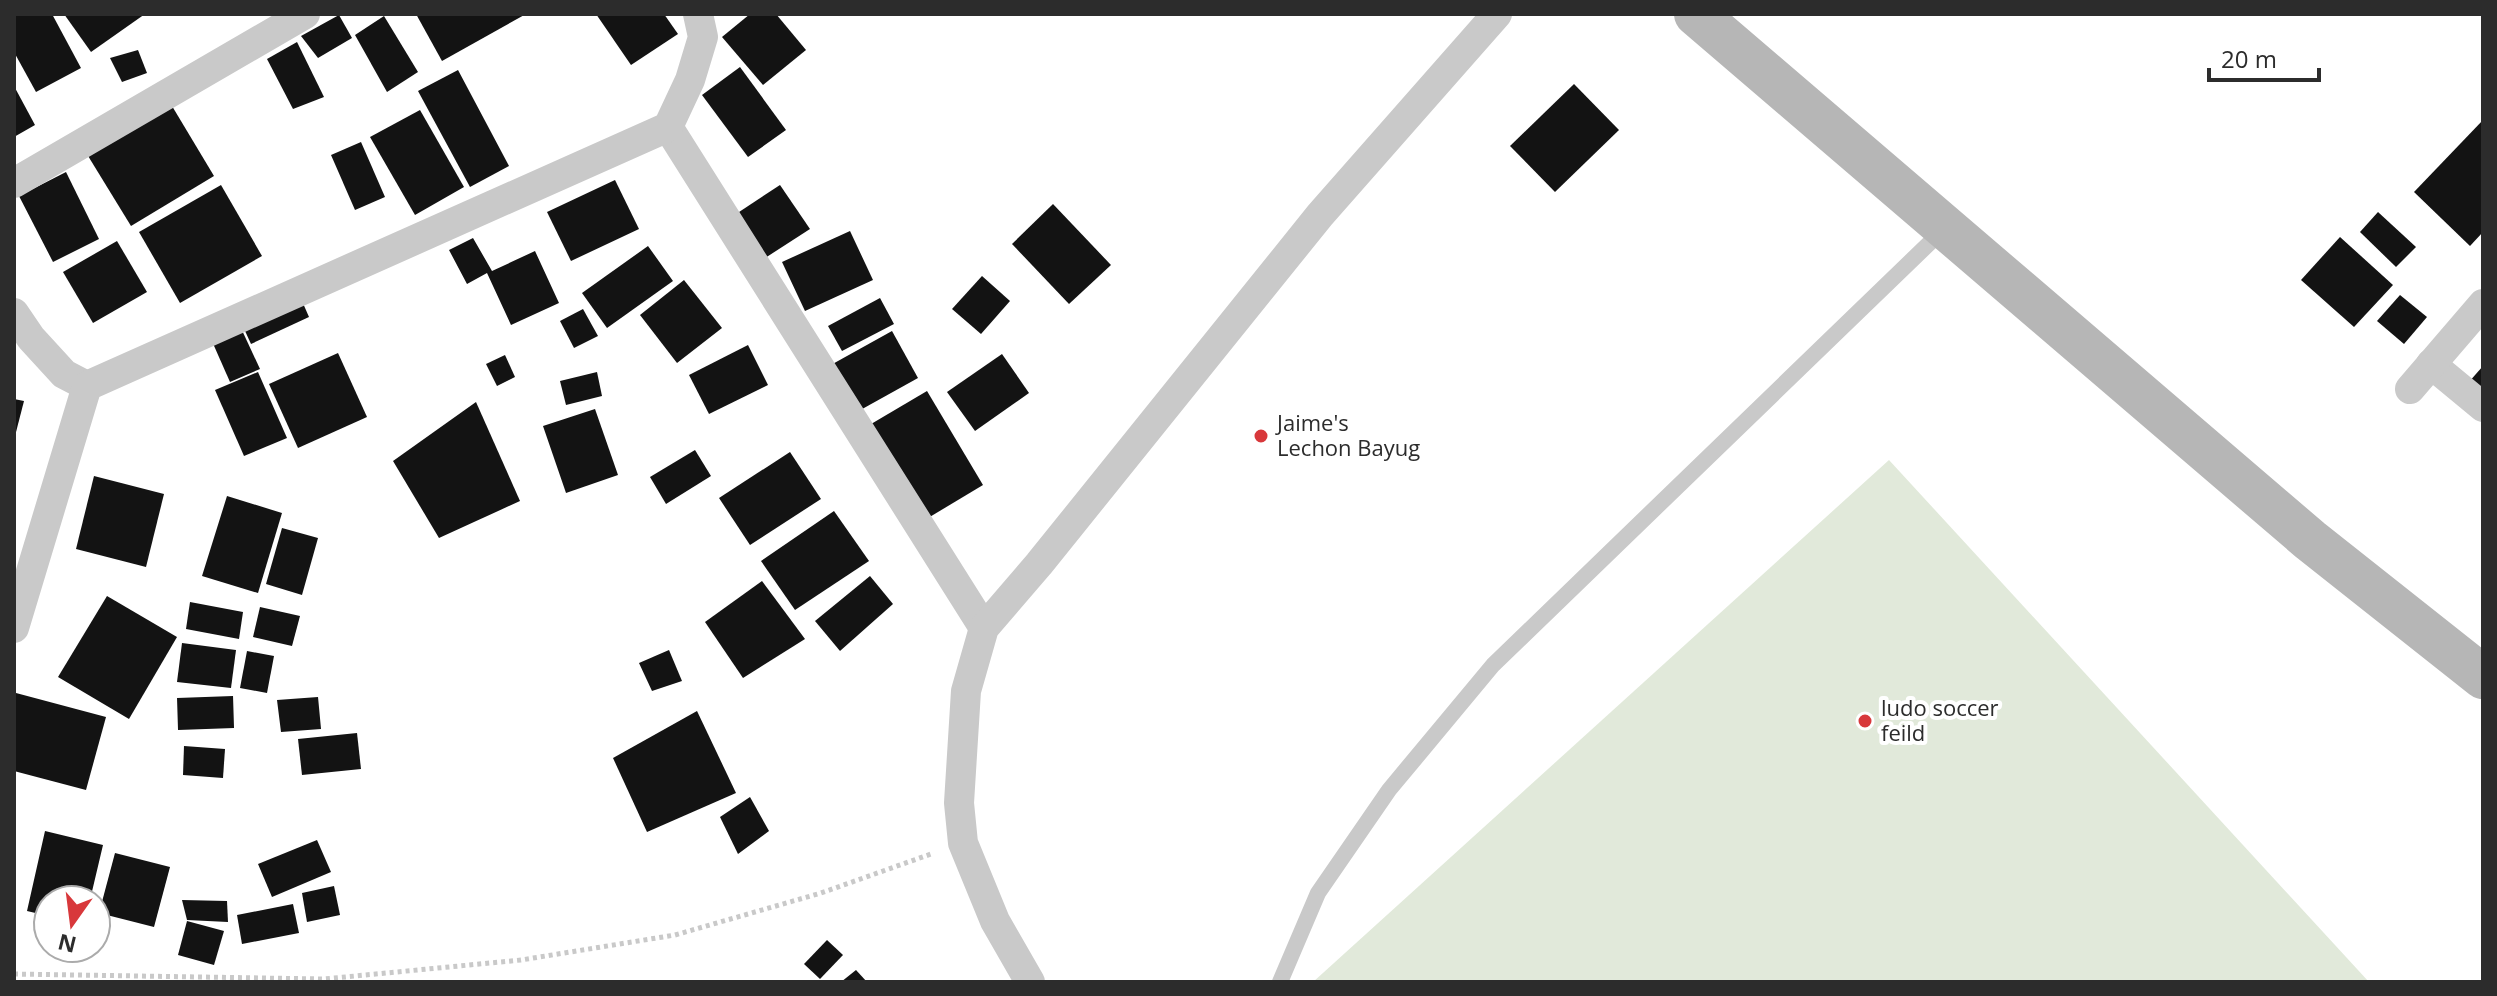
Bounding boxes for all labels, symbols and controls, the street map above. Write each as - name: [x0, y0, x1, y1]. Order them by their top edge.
- scale bar: [2209, 32, 2319, 82]
- text: 20 m: [2221, 42, 2277, 75]
- place label: Jaime's Lechon Bayug: [1275, 407, 1420, 462]
- marker: Jaime's Lechon Bayug: [1252, 427, 1270, 445]
- place label: ludo soccer feild: [1881, 692, 1999, 747]
- marker: ludo soccer feild: [1856, 712, 1874, 730]
- north arrow: [32, 884, 112, 964]
- text: N: [55, 928, 79, 961]

